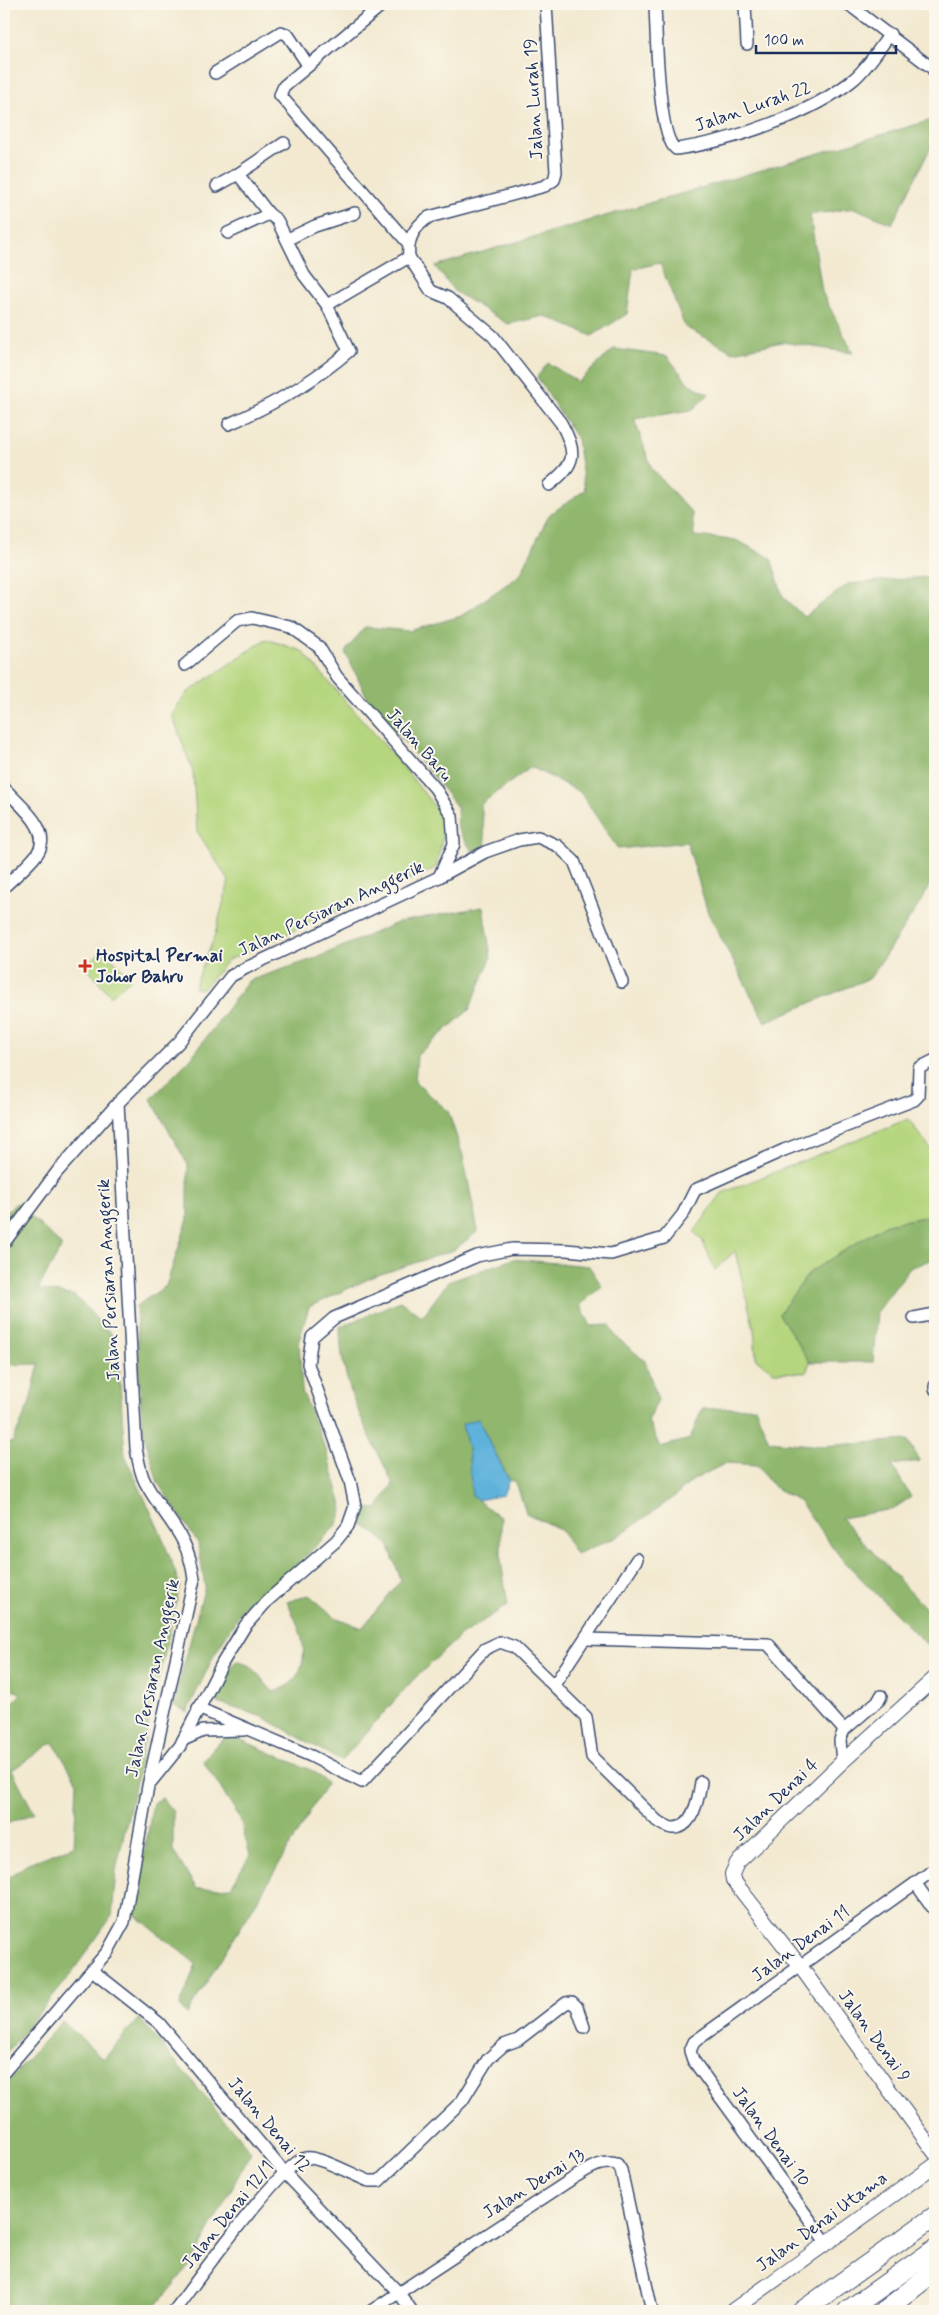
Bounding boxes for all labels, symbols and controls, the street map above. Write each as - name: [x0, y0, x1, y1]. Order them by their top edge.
- scale bar: [756, 22, 896, 54]
- text: 100 m: [764, 31, 804, 51]
- street label: Jalan Lurah 19: [519, 38, 549, 160]
- street label: Jalan Lurah 22: [692, 76, 814, 138]
- street label: Jalan Baru: [381, 703, 457, 787]
- street label: Jalan Persiaran Anggerik: [234, 855, 429, 964]
- place label: Hospital Permai Johor Bahru: [96, 944, 223, 989]
- marker: Hospital Permai Johor Bahru: [78, 959, 92, 973]
- street label: Jalan Persiaran Anggerik: [92, 1178, 128, 1382]
- street label: Jalan Persiaran Anggerik: [120, 1577, 188, 1780]
- street label: Jalan Denai 4: [728, 1753, 824, 1847]
- street label: Jalan Denai 11: [747, 1900, 855, 1988]
- street label: Jalan Denai 9: [832, 1985, 916, 2087]
- street label: Jalan Denai 12: [222, 2072, 316, 2178]
- street label: Jalan Denai 10: [726, 2082, 816, 2192]
- street label: Jalan Denai 13: [479, 2143, 590, 2225]
- street label: Jalan Denai 12/1: [177, 2156, 279, 2274]
- street label: Jalan Denai Utama: [752, 2166, 892, 2278]

